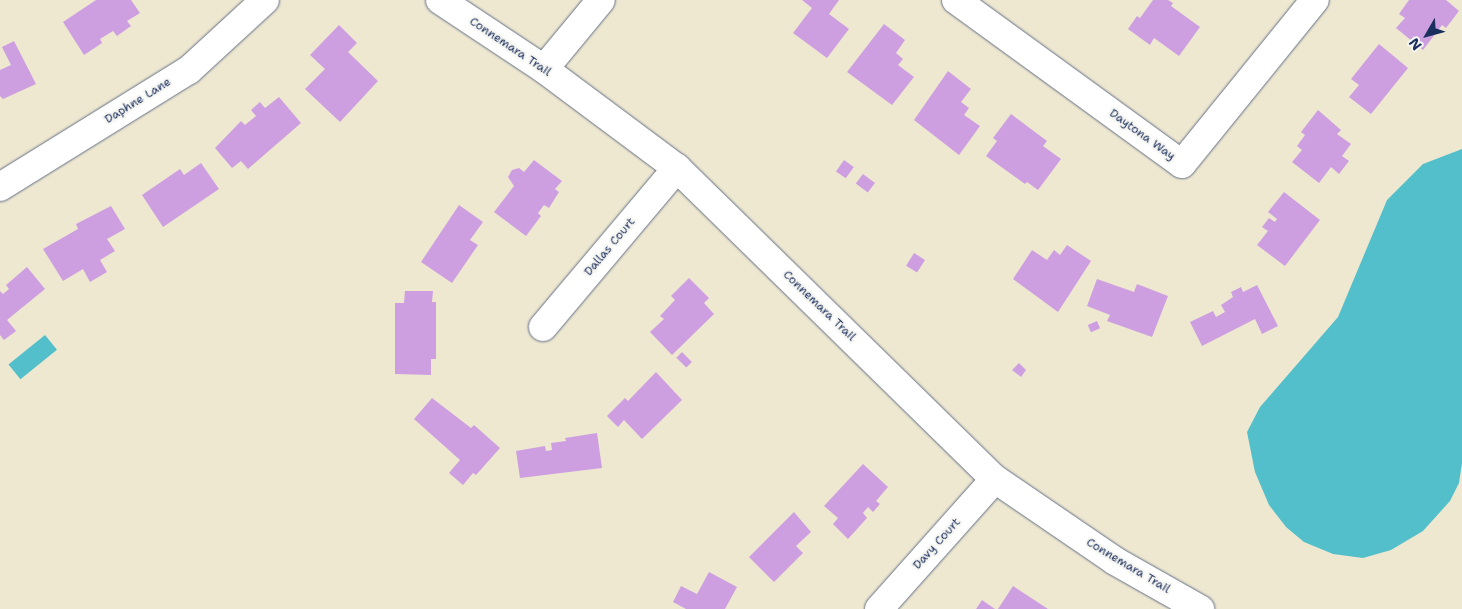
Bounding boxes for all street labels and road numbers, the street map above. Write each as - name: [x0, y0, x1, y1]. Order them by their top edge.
- street label: Connemara Trail: [466, 14, 554, 80]
- street label: Daphne Lane: [102, 75, 174, 127]
- street label: Daytona Way: [1106, 106, 1178, 164]
- street label: Dallas Court: [582, 215, 638, 279]
- street label: Connemara Trail: [780, 268, 858, 344]
- street label: Davy Court: [910, 515, 964, 573]
- street label: Connemara Trail: [1083, 535, 1173, 597]

